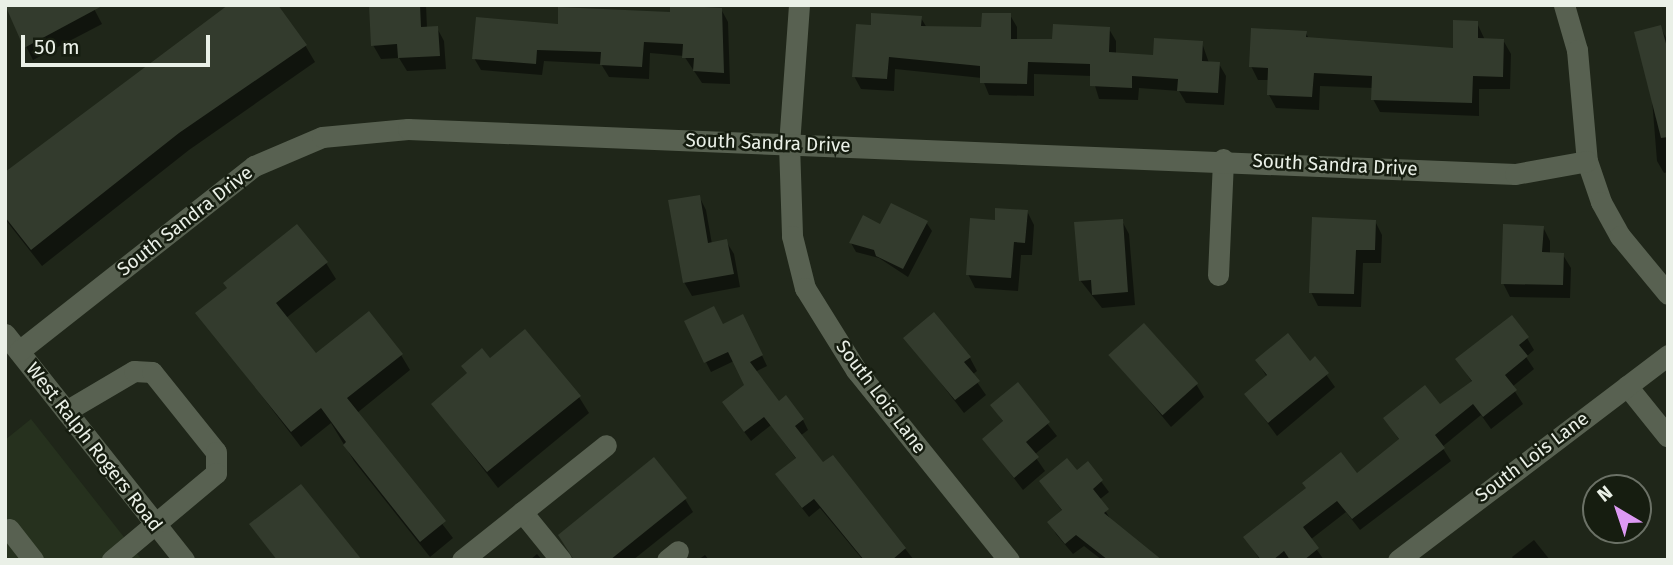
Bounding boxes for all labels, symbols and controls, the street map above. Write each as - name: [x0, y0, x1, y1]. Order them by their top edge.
- scale bar: [24, 21, 214, 65]
- text: 50 m: [34, 34, 80, 60]
- street label: South Sandra Drive: [685, 129, 851, 157]
- street label: South Sandra Drive: [1252, 149, 1418, 181]
- street label: South Sandra Drive: [113, 161, 257, 281]
- street label: South Lois Lane: [831, 336, 931, 458]
- street label: West Ralph Rogers Road: [21, 358, 167, 536]
- street label: South Lois Lane: [1471, 407, 1593, 507]
- north arrow: [1582, 474, 1652, 544]
- text: N: [1593, 481, 1617, 507]

